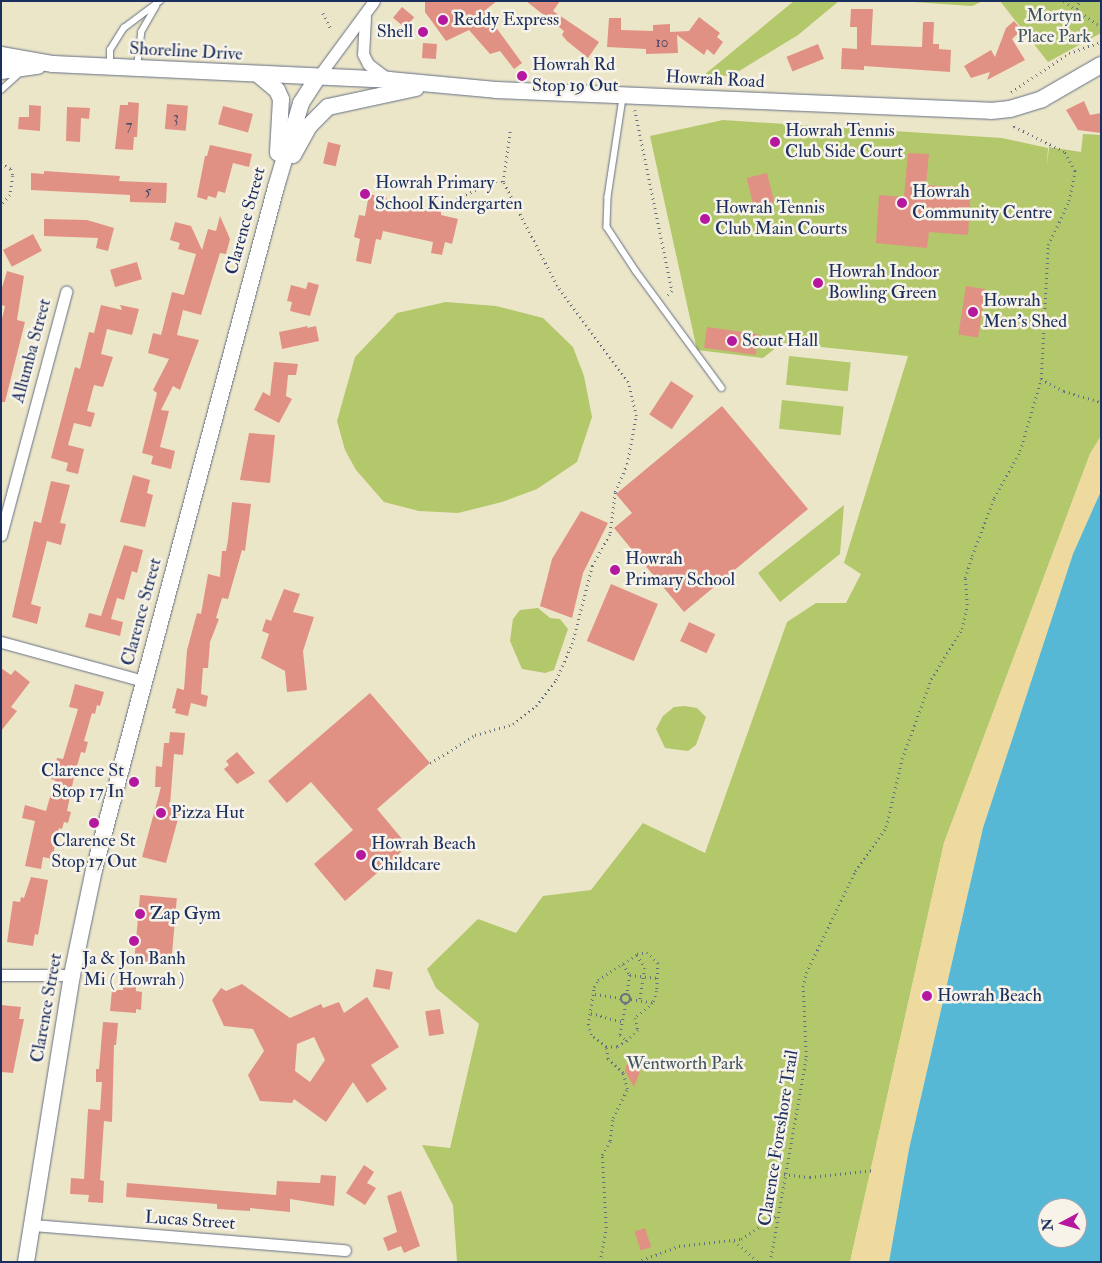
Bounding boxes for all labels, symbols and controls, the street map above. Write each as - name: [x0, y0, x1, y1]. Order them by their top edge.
- park label: Mortyn Place Park: [1017, 6, 1091, 48]
- place label: Reddy Express: [453, 9, 559, 31]
- marker: Reddy Express: [437, 14, 449, 26]
- place label: Shell: [377, 21, 413, 43]
- marker: Shell: [417, 26, 429, 38]
- house number: 10: [656, 34, 668, 52]
- street label: Shoreline Drive: [129, 38, 243, 66]
- place label: Howrah Rd Stop 19 Out: [532, 55, 618, 98]
- street label: Howrah Road: [665, 67, 765, 93]
- marker: Howrah Rd Stop 19 Out: [516, 70, 528, 82]
- house number: 3: [173, 109, 179, 127]
- house number: 7: [126, 117, 132, 135]
- place label: Howrah Tennis Club Side Court: [785, 121, 903, 163]
- marker: Howrah Tennis Club Side Court: [769, 136, 781, 148]
- street label: Clarence Street: [221, 165, 271, 277]
- place label: Howrah Primary School Kindergarten: [375, 173, 523, 215]
- place label: Howrah Community Centre: [912, 182, 1052, 224]
- house number: 5: [145, 183, 151, 201]
- marker: Howrah Primary School Kindergarten: [359, 188, 371, 200]
- marker: Howrah Community Centre: [896, 197, 908, 209]
- place label: Howrah Tennis Club Main Courts: [715, 198, 847, 240]
- marker: Howrah Tennis Club Main Courts: [699, 213, 711, 225]
- place label: Howrah Indoor Bowling Green: [828, 262, 939, 304]
- marker: Howrah Indoor Bowling Green: [812, 277, 824, 289]
- place label: Howrah Men's Shed: [983, 291, 1067, 334]
- street label: Allumba Street: [8, 296, 56, 406]
- marker: Howrah Men's Shed: [967, 306, 979, 318]
- place label: Scout Hall: [742, 330, 818, 352]
- marker: Scout Hall: [726, 335, 738, 347]
- place label: Howrah Primary School: [625, 549, 735, 592]
- street label: Clarence Street: [117, 556, 167, 668]
- marker: Howrah Primary School: [609, 564, 621, 576]
- place label: Clarence St Stop 17 In: [41, 761, 124, 804]
- marker: Clarence St Stop 17 In: [128, 776, 140, 788]
- place label: Pizza Hut: [171, 802, 245, 824]
- marker: Pizza Hut: [155, 807, 167, 819]
- marker: Clarence St Stop 17 Out: [88, 817, 100, 829]
- place label: Clarence St Stop 17 Out: [51, 831, 137, 874]
- place label: Howrah Beach Childcare: [371, 834, 476, 876]
- marker: Howrah Beach Childcare: [355, 849, 367, 861]
- place label: Zap Gym: [150, 903, 221, 925]
- marker: Zap Gym: [134, 908, 146, 920]
- marker: Ja & Jon Banh Mi ( Howrah ): [128, 935, 140, 947]
- place label: Ja & Jon Banh Mi ( Howrah ): [82, 949, 186, 992]
- street label: Clarence Street: [27, 952, 67, 1064]
- place label: Howrah Beach: [937, 985, 1042, 1007]
- marker: Howrah Beach: [921, 990, 933, 1002]
- street label: Clarence Foreshore Trail: [754, 1048, 804, 1228]
- park label: Wentworth Park: [626, 1053, 744, 1075]
- north arrow: [1037, 1198, 1087, 1248]
- street label: Lucas Street: [144, 1207, 236, 1235]
- text: N: [1038, 1217, 1057, 1232]

